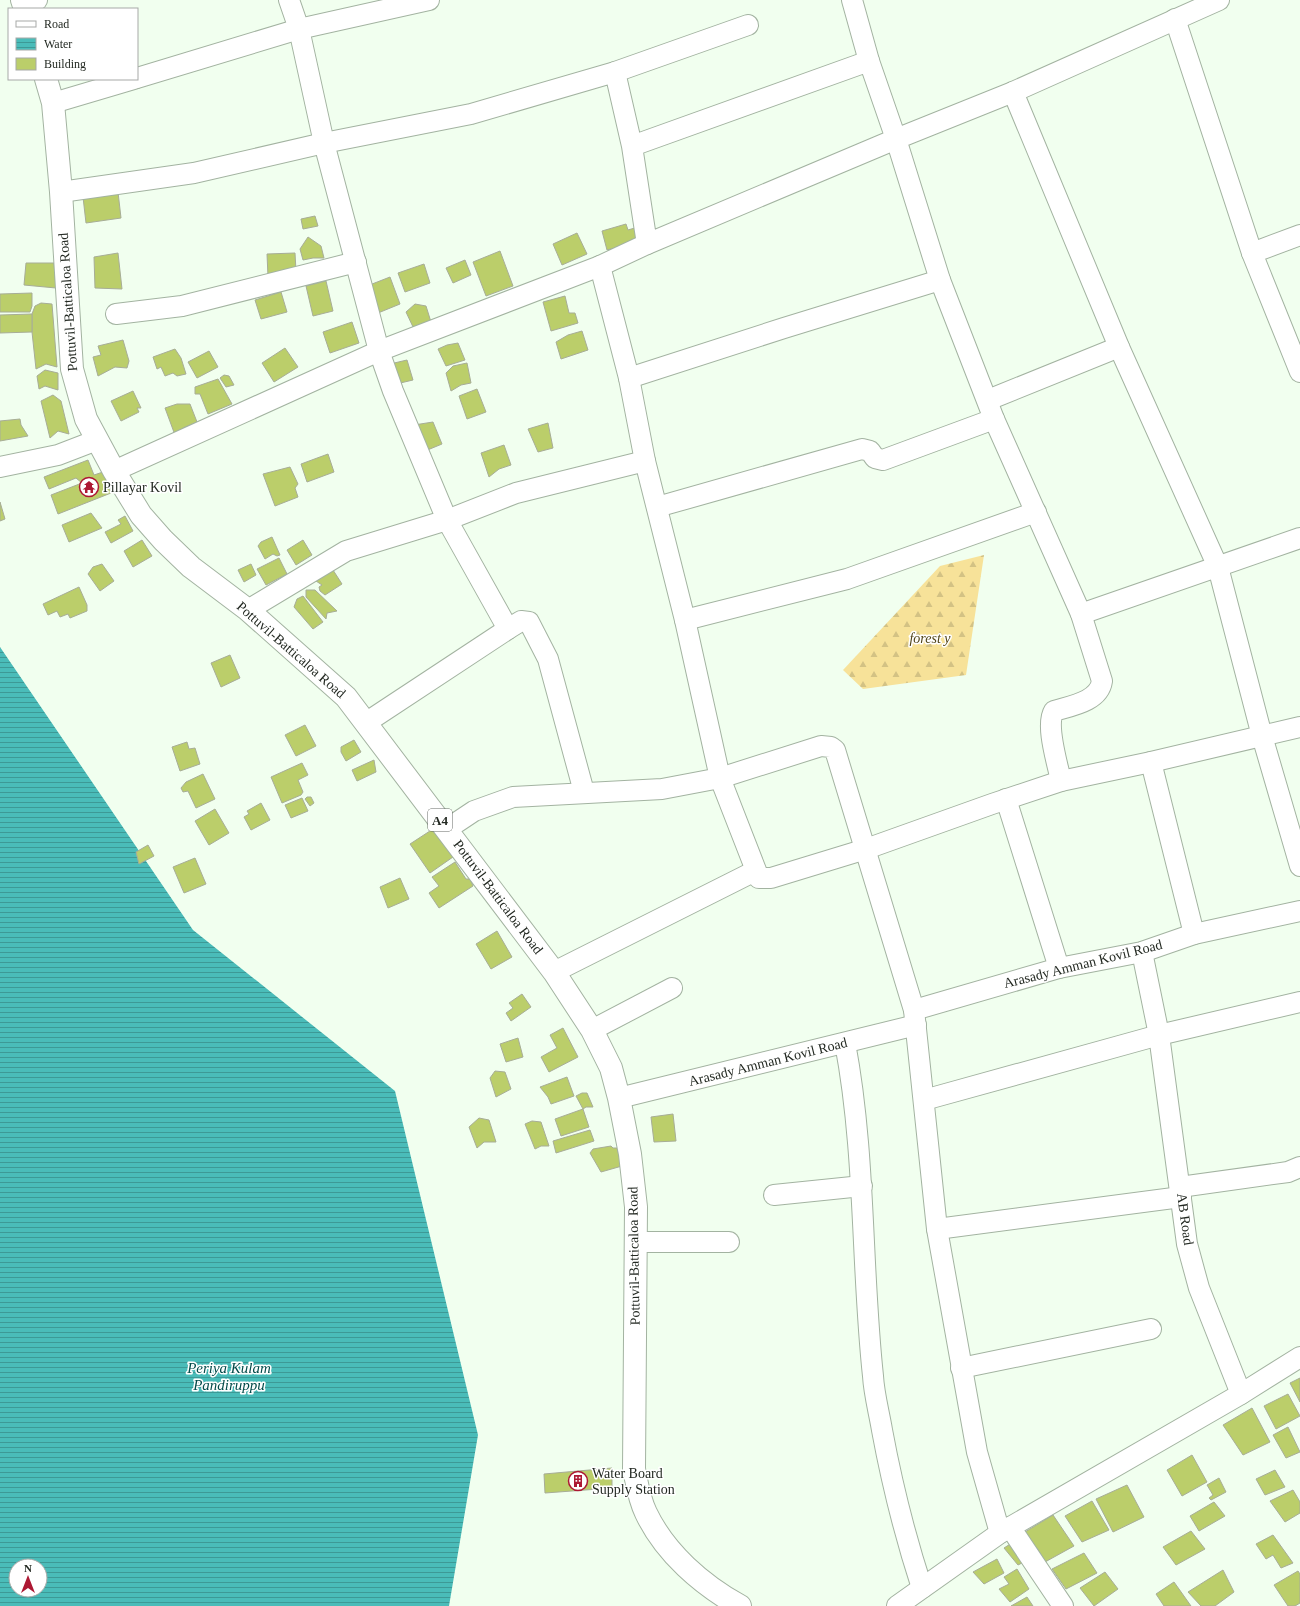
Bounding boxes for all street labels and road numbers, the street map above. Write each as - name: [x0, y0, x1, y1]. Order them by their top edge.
- street label: Pottuvil-Batticaloa Road: [56, 232, 80, 372]
- street label: Pottuvil-Batticaloa Road: [234, 599, 348, 701]
- road number: A4: [428, 809, 452, 831]
- street label: Pottuvil-Batticaloa Road: [450, 837, 546, 957]
- street label: Arasady Amman Kovil Road: [1002, 937, 1164, 991]
- street label: Arasady Amman Kovil Road: [687, 1035, 849, 1089]
- street label: Pottuvil-Batticaloa Road: [625, 1186, 643, 1326]
- street label: AB Road: [1174, 1192, 1196, 1246]

